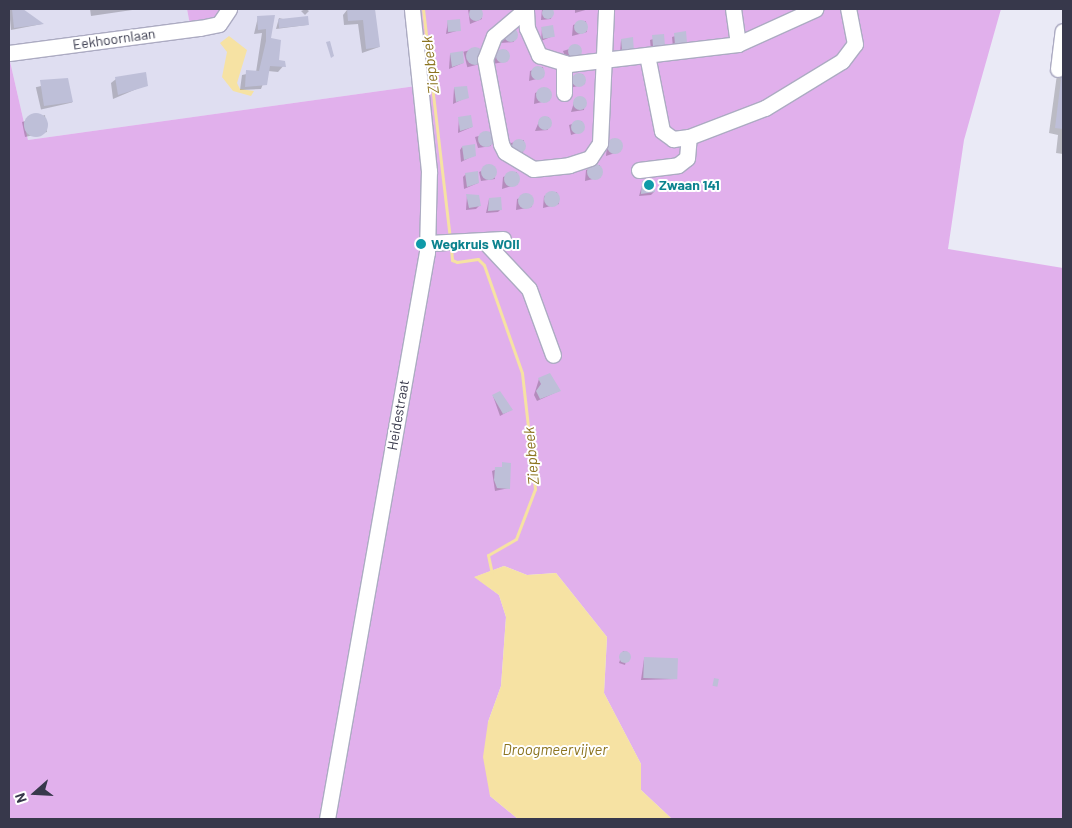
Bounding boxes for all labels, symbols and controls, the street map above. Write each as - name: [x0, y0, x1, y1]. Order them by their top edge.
- street label: Eekhoornlaan: [72, 25, 156, 53]
- water label: Ziepbeek: [418, 35, 442, 95]
- place label: Zwaan 141: [659, 177, 720, 193]
- marker: Zwaan 141: [643, 179, 655, 191]
- place label: Wegkruis WOII: [431, 236, 520, 252]
- marker: Wegkruis WOII: [415, 238, 427, 250]
- street label: Heidestraat: [384, 378, 412, 452]
- water label: Ziepbeek: [520, 426, 542, 486]
- water label: Droogmeervijver: [503, 741, 607, 759]
- north arrow: [10, 768, 60, 818]
- text: N: [11, 791, 30, 805]

